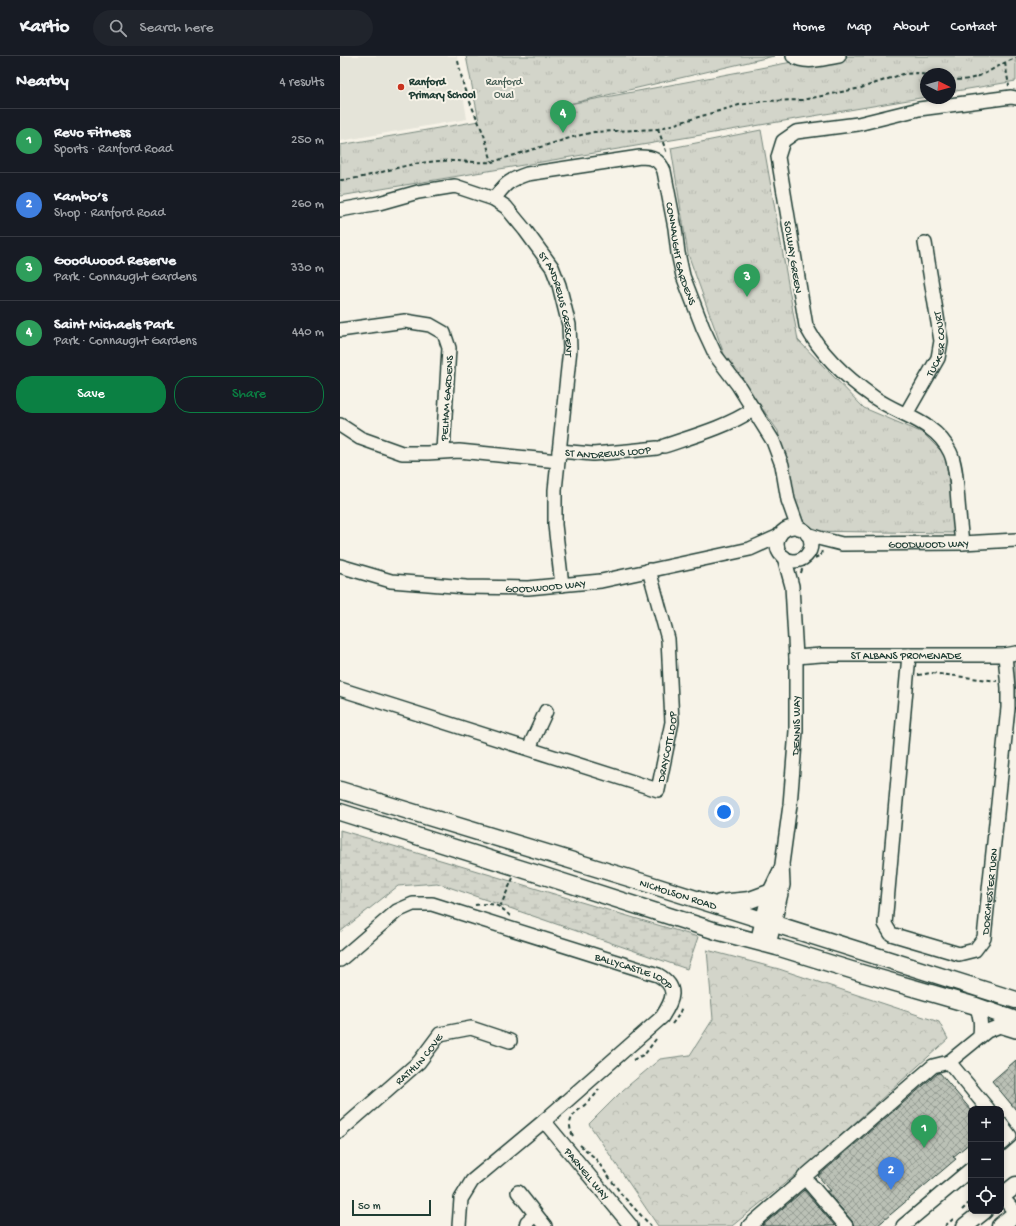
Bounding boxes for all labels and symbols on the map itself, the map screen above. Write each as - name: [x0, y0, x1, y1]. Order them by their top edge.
- north arrow: [920, 68, 956, 104]
- place label: Ranford Primary School: [408, 76, 476, 102]
- park label: Ranford Oval: [486, 76, 524, 102]
- marker: Ranford Primary School: [396, 82, 406, 92]
- pin: 4: [550, 100, 576, 133]
- street label: CONNAUGHT GARDENS: [662, 201, 698, 308]
- street label: SOLWAY GREEN: [780, 220, 804, 294]
- street label: ST ANDREWS CRESCENT: [535, 250, 574, 358]
- pin: 3: [734, 264, 760, 297]
- street label: TUCKER COURT: [924, 310, 949, 380]
- street label: PELHAM GARDENS: [439, 354, 457, 442]
- street label: ST ANDREWS LOOP: [564, 445, 652, 462]
- street label: GOODWOOD WAY: [888, 539, 969, 552]
- street label: GOODWOOD WAY: [505, 578, 586, 596]
- street label: ST ALBANS PROMENADE: [851, 651, 962, 663]
- street label: DENNIS WAY: [790, 696, 804, 757]
- street label: DRAYCOTT LOOP: [656, 710, 680, 784]
- your location: [714, 802, 734, 822]
- street label: DORCHESTER TURN: [980, 848, 1001, 936]
- street label: NICHOLSON ROAD: [638, 878, 719, 913]
- street label: BALLYCASTLE LOOP: [592, 951, 675, 993]
- street label: RATHLIN COVE: [394, 1031, 447, 1088]
- pin: 1: [911, 1115, 937, 1148]
- street label: PARNELL WAY: [560, 1145, 611, 1203]
- pin: 2: [878, 1157, 904, 1190]
- scale bar: [352, 1198, 431, 1217]

